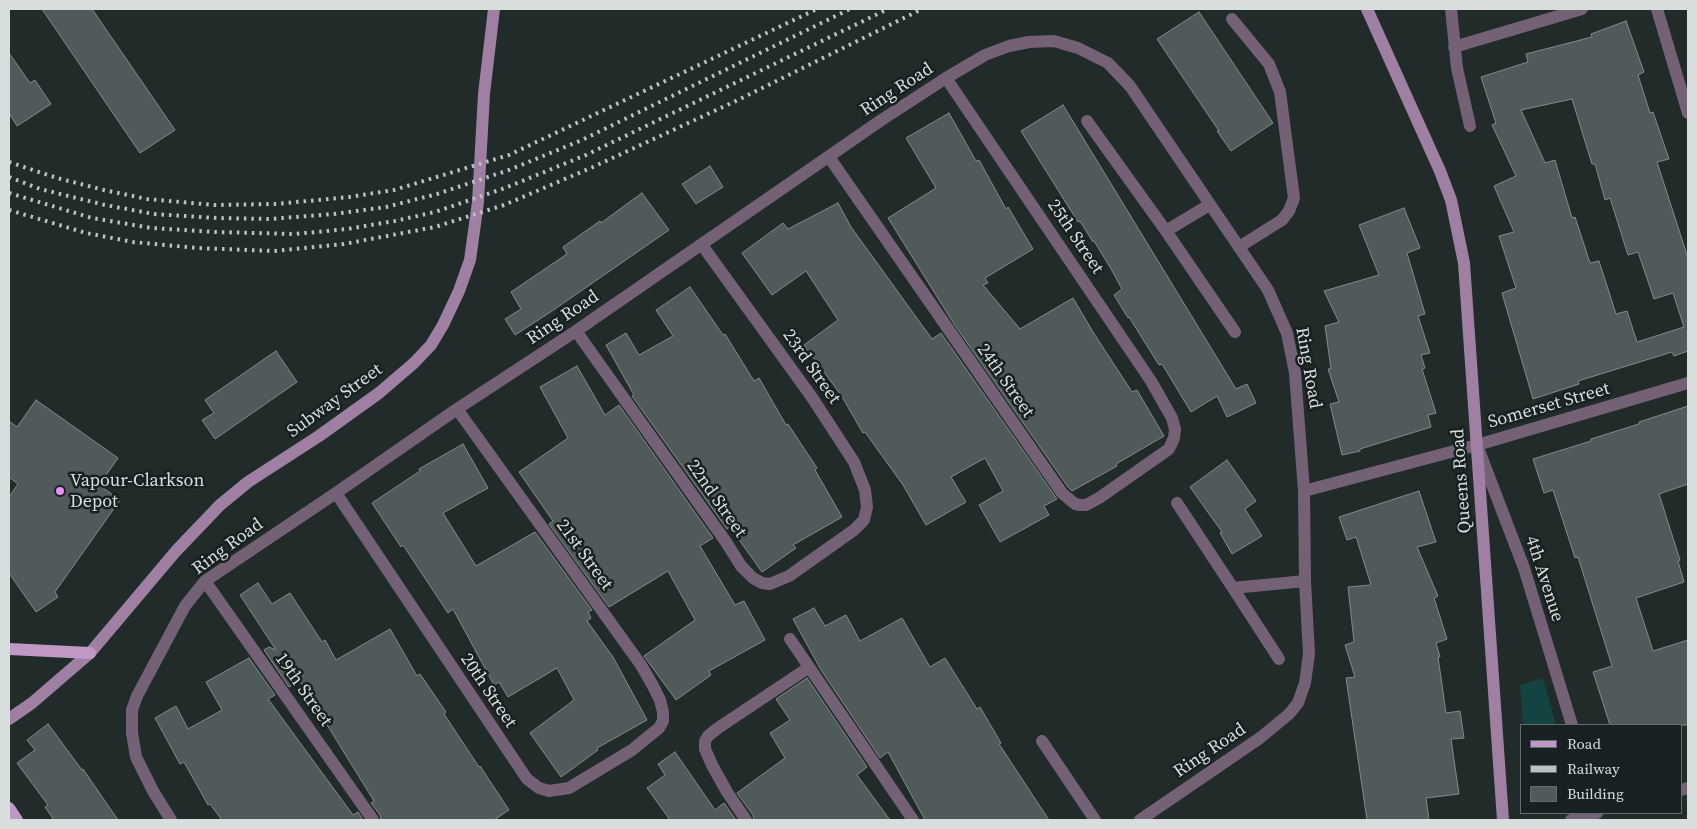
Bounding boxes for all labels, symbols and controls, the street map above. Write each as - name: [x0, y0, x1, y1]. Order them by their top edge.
- street label: Ring Road: [857, 59, 937, 121]
- street label: 25th Street: [1042, 196, 1108, 278]
- street label: Ring Road: [523, 286, 603, 350]
- street label: 23rd Street: [777, 325, 845, 409]
- street label: Ring Road: [1290, 326, 1326, 410]
- street label: 24th Street: [972, 340, 1038, 422]
- street label: Subway Street: [283, 359, 387, 443]
- street label: Somerset Street: [1486, 378, 1612, 434]
- street label: Queens Road: [1448, 428, 1476, 534]
- street label: 22nd Street: [681, 456, 751, 542]
- place label: Vapour-Clarkson Depot: [70, 470, 204, 512]
- marker: Vapour-Clarkson Depot: [54, 485, 66, 497]
- street label: Ring Road: [188, 514, 268, 580]
- street label: 21st Street: [551, 515, 617, 595]
- street label: 4th Avenue: [1520, 533, 1568, 625]
- street label: 19th Street: [270, 649, 336, 731]
- street label: 20th Street: [455, 650, 521, 732]
- street label: Ring Road: [1170, 719, 1250, 783]
- legend: [1520, 724, 1682, 814]
- text: Road: [1567, 733, 1601, 754]
- text: Railway: [1567, 758, 1620, 779]
- text: Building: [1567, 783, 1624, 804]

